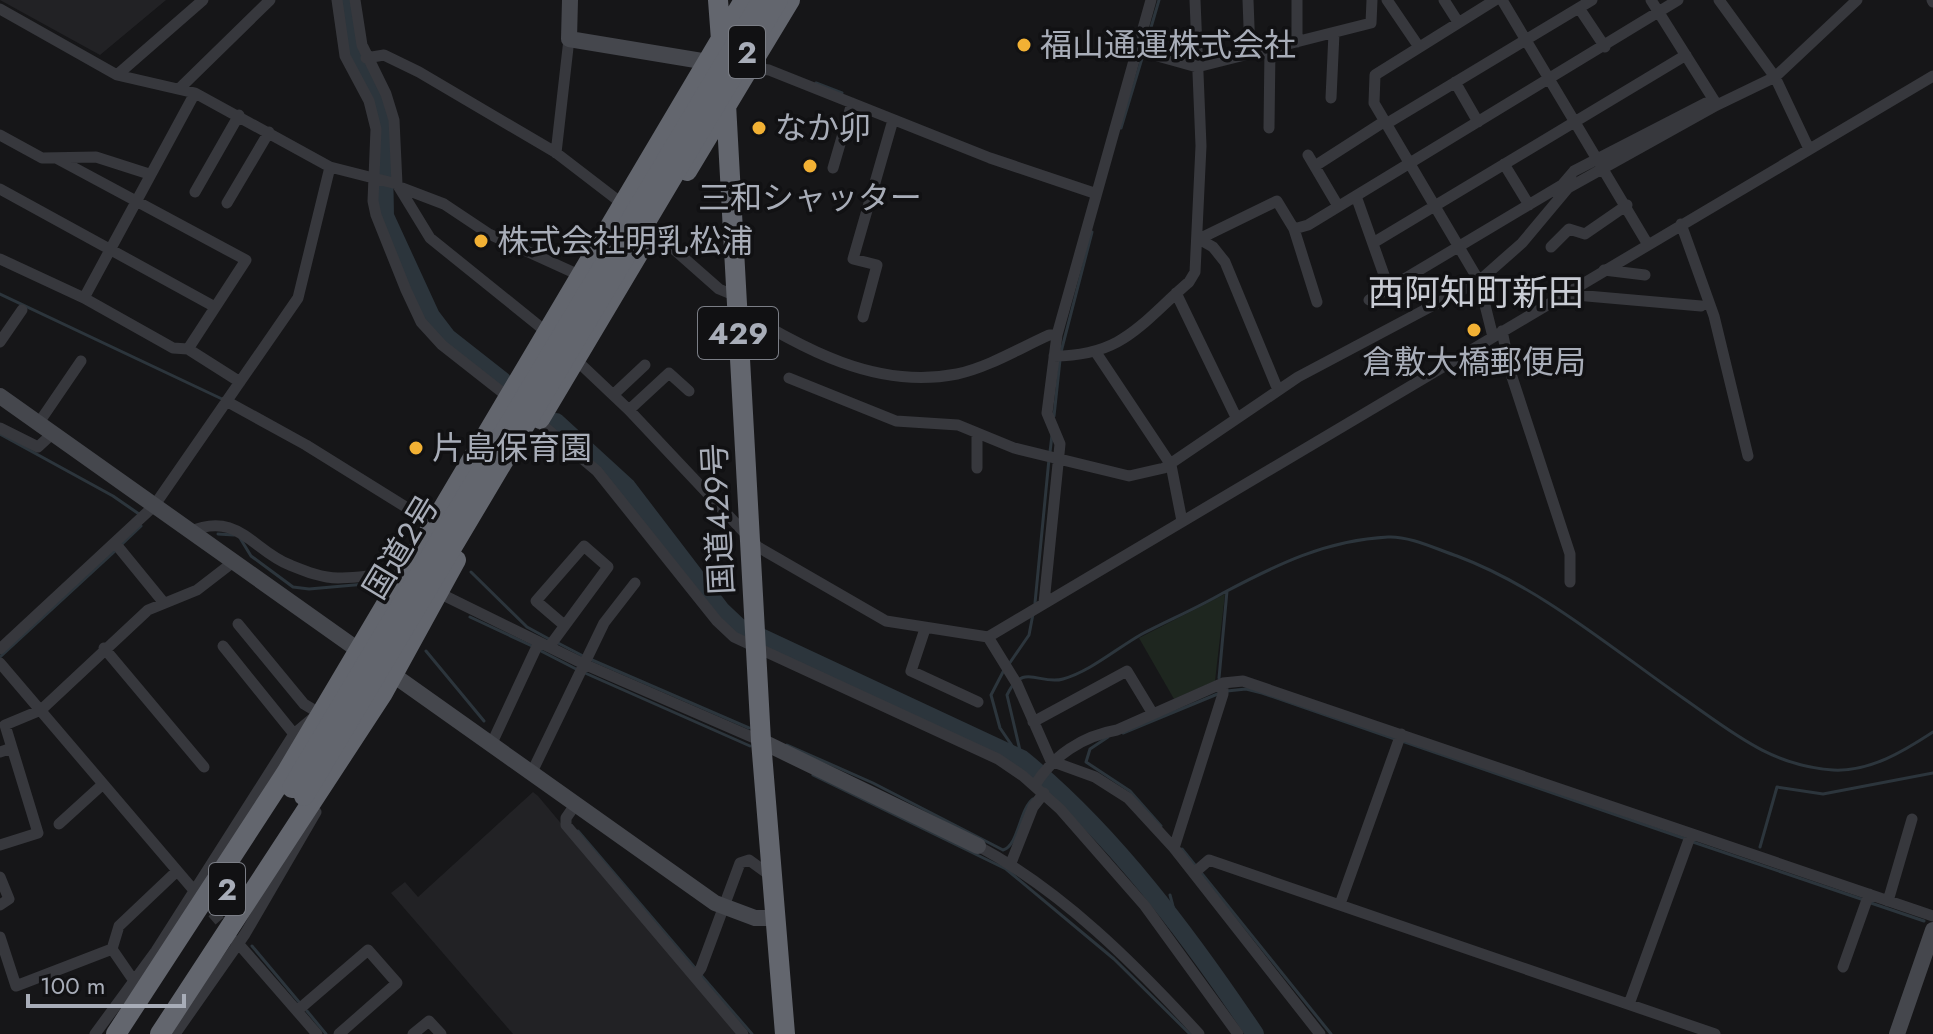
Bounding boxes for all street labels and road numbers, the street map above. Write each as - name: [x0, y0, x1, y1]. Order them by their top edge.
- road number: 2: [729, 26, 765, 78]
- road number: 429: [698, 307, 778, 359]
- street label: 国道429号: [691, 442, 745, 596]
- street label: 国道2号: [352, 486, 450, 608]
- road number: 2: [209, 863, 245, 915]

